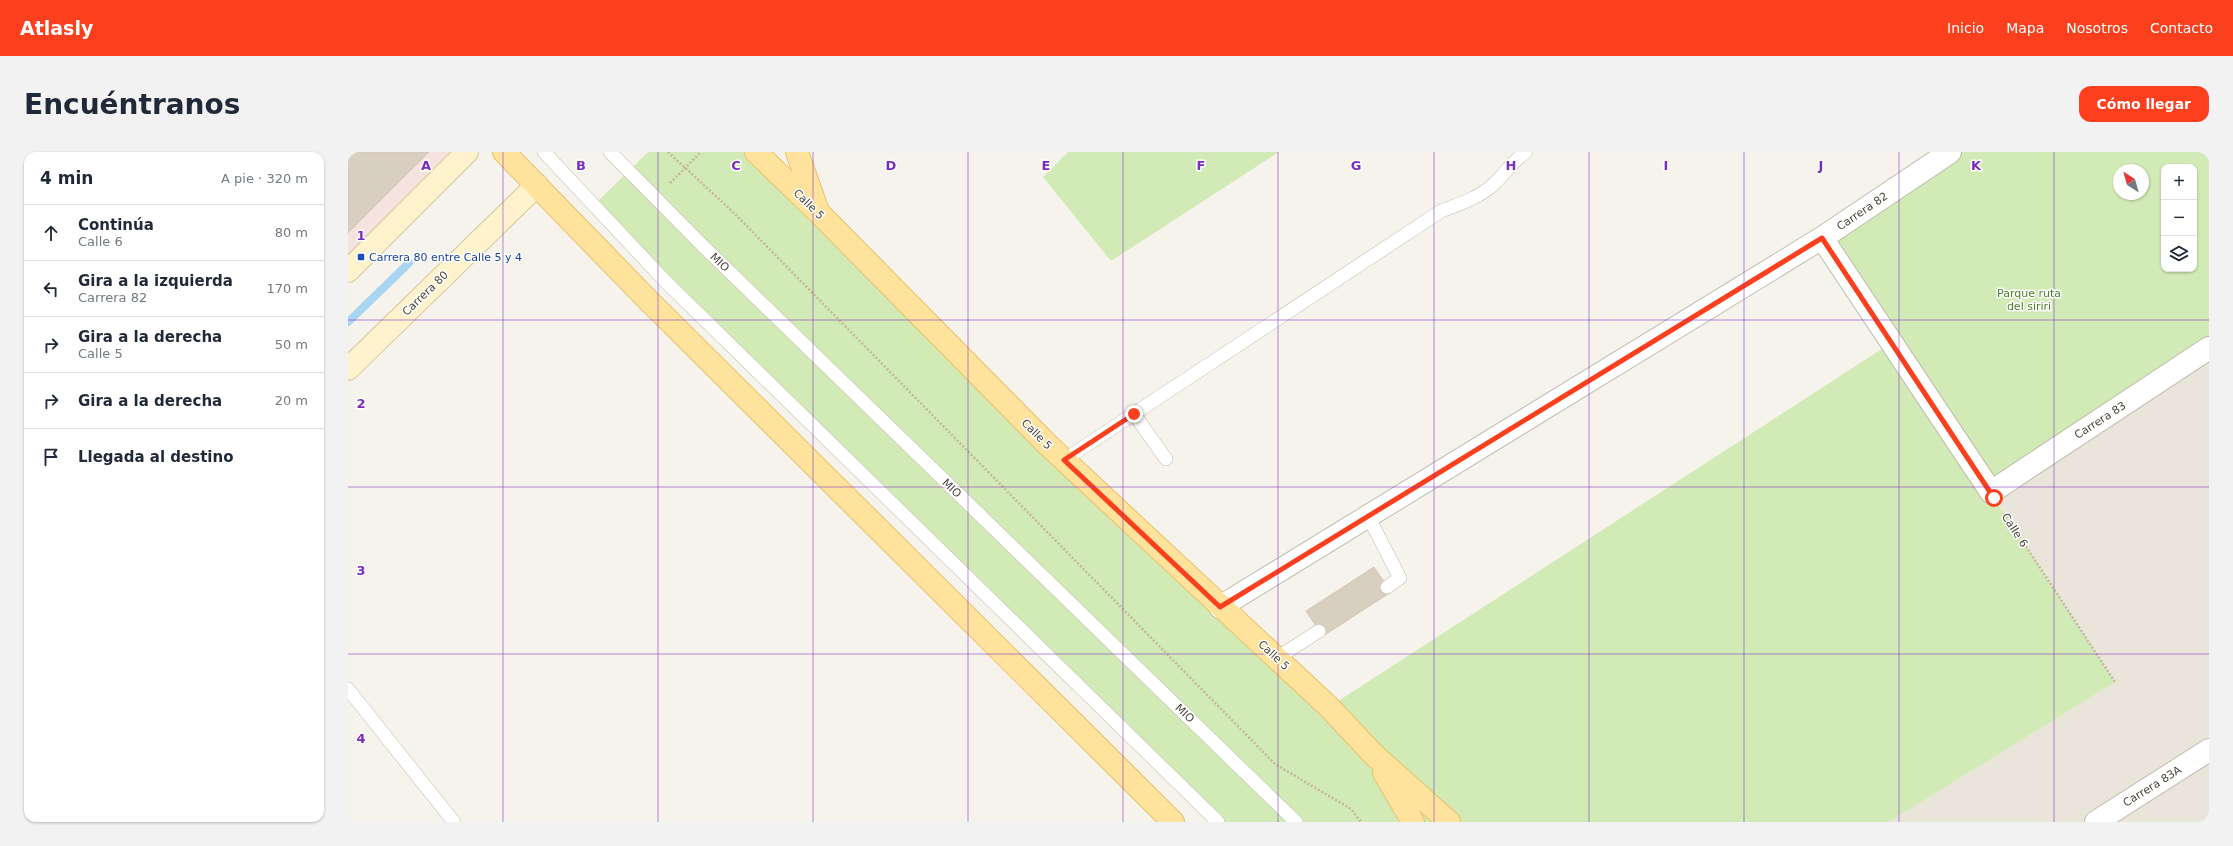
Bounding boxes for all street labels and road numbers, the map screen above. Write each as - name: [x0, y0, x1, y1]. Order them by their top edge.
- street label: Calle 5: [791, 187, 827, 222]
- street label: Carrera 82: [1834, 190, 1890, 233]
- street label: MIO: [707, 250, 732, 275]
- street label: Carrera 80: [400, 268, 451, 318]
- street label: Carrera 83: [2072, 399, 2128, 442]
- street label: Calle 5: [1019, 416, 1055, 452]
- street label: MIO: [939, 476, 964, 501]
- street label: Calle 6: [1999, 511, 2030, 550]
- street label: Calle 5: [1255, 638, 1292, 673]
- street label: MIO: [1172, 701, 1197, 726]
- street label: Carrera 83A: [2121, 763, 2184, 809]

